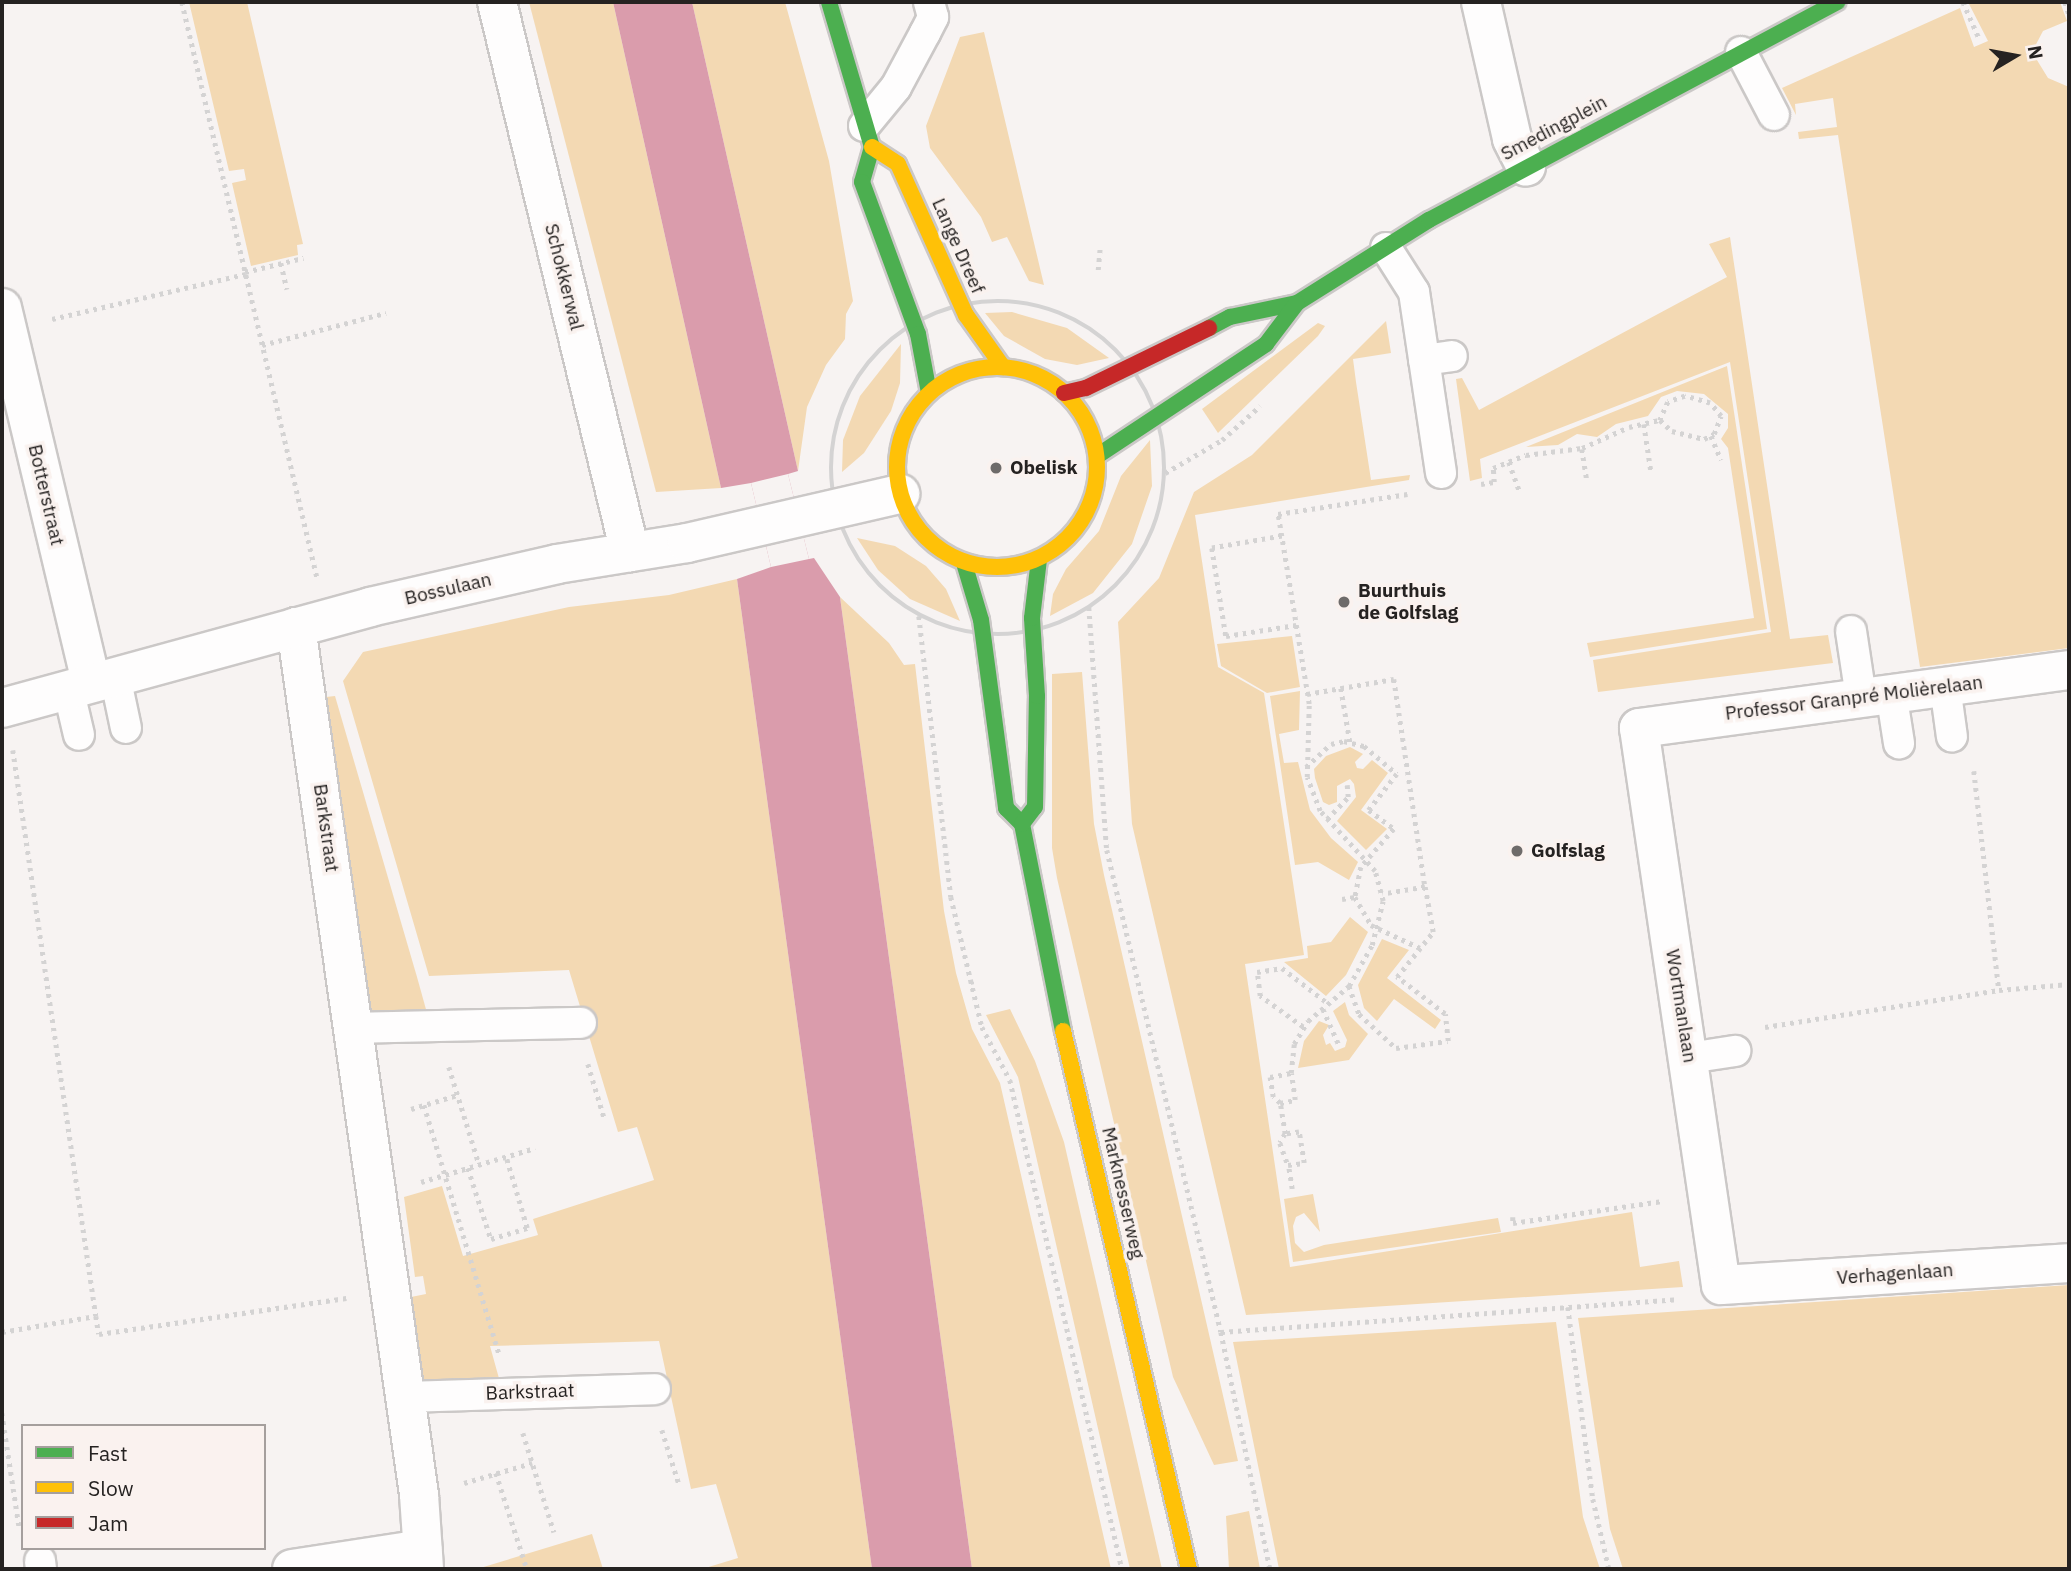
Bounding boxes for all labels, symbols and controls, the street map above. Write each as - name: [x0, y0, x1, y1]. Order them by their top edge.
- north arrow: [1980, 21, 2050, 91]
- text: N: [2023, 43, 2049, 61]
- street label: Smedingplein: [1497, 91, 1611, 165]
- street label: Lange Dreef: [927, 195, 989, 297]
- street label: Schokkerwal: [540, 221, 588, 333]
- street label: Botterstraat: [23, 442, 69, 548]
- place label: Obelisk: [1010, 457, 1078, 479]
- marker: Obelisk: [988, 460, 1004, 476]
- street label: Bossulaan: [402, 568, 494, 610]
- place label: Buurthuis de Golfslag: [1358, 580, 1458, 624]
- marker: Buurthuis de Golfslag: [1336, 594, 1352, 610]
- street label: Professor Granpré Molièrelaan: [1724, 671, 1984, 725]
- street label: Barkstraat: [309, 782, 343, 874]
- place label: Golfslag: [1531, 840, 1605, 862]
- marker: Golfslag: [1509, 843, 1525, 859]
- street label: Wortmanlaan: [1661, 948, 1701, 1064]
- street label: Marknesserweg: [1097, 1125, 1149, 1261]
- street label: Verhagenlaan: [1836, 1259, 1954, 1289]
- street label: Barkstraat: [485, 1379, 575, 1405]
- legend: [21, 1424, 266, 1550]
- text: Fast: [88, 1439, 128, 1467]
- text: Slow: [88, 1474, 134, 1502]
- text: Jam: [88, 1509, 128, 1537]

